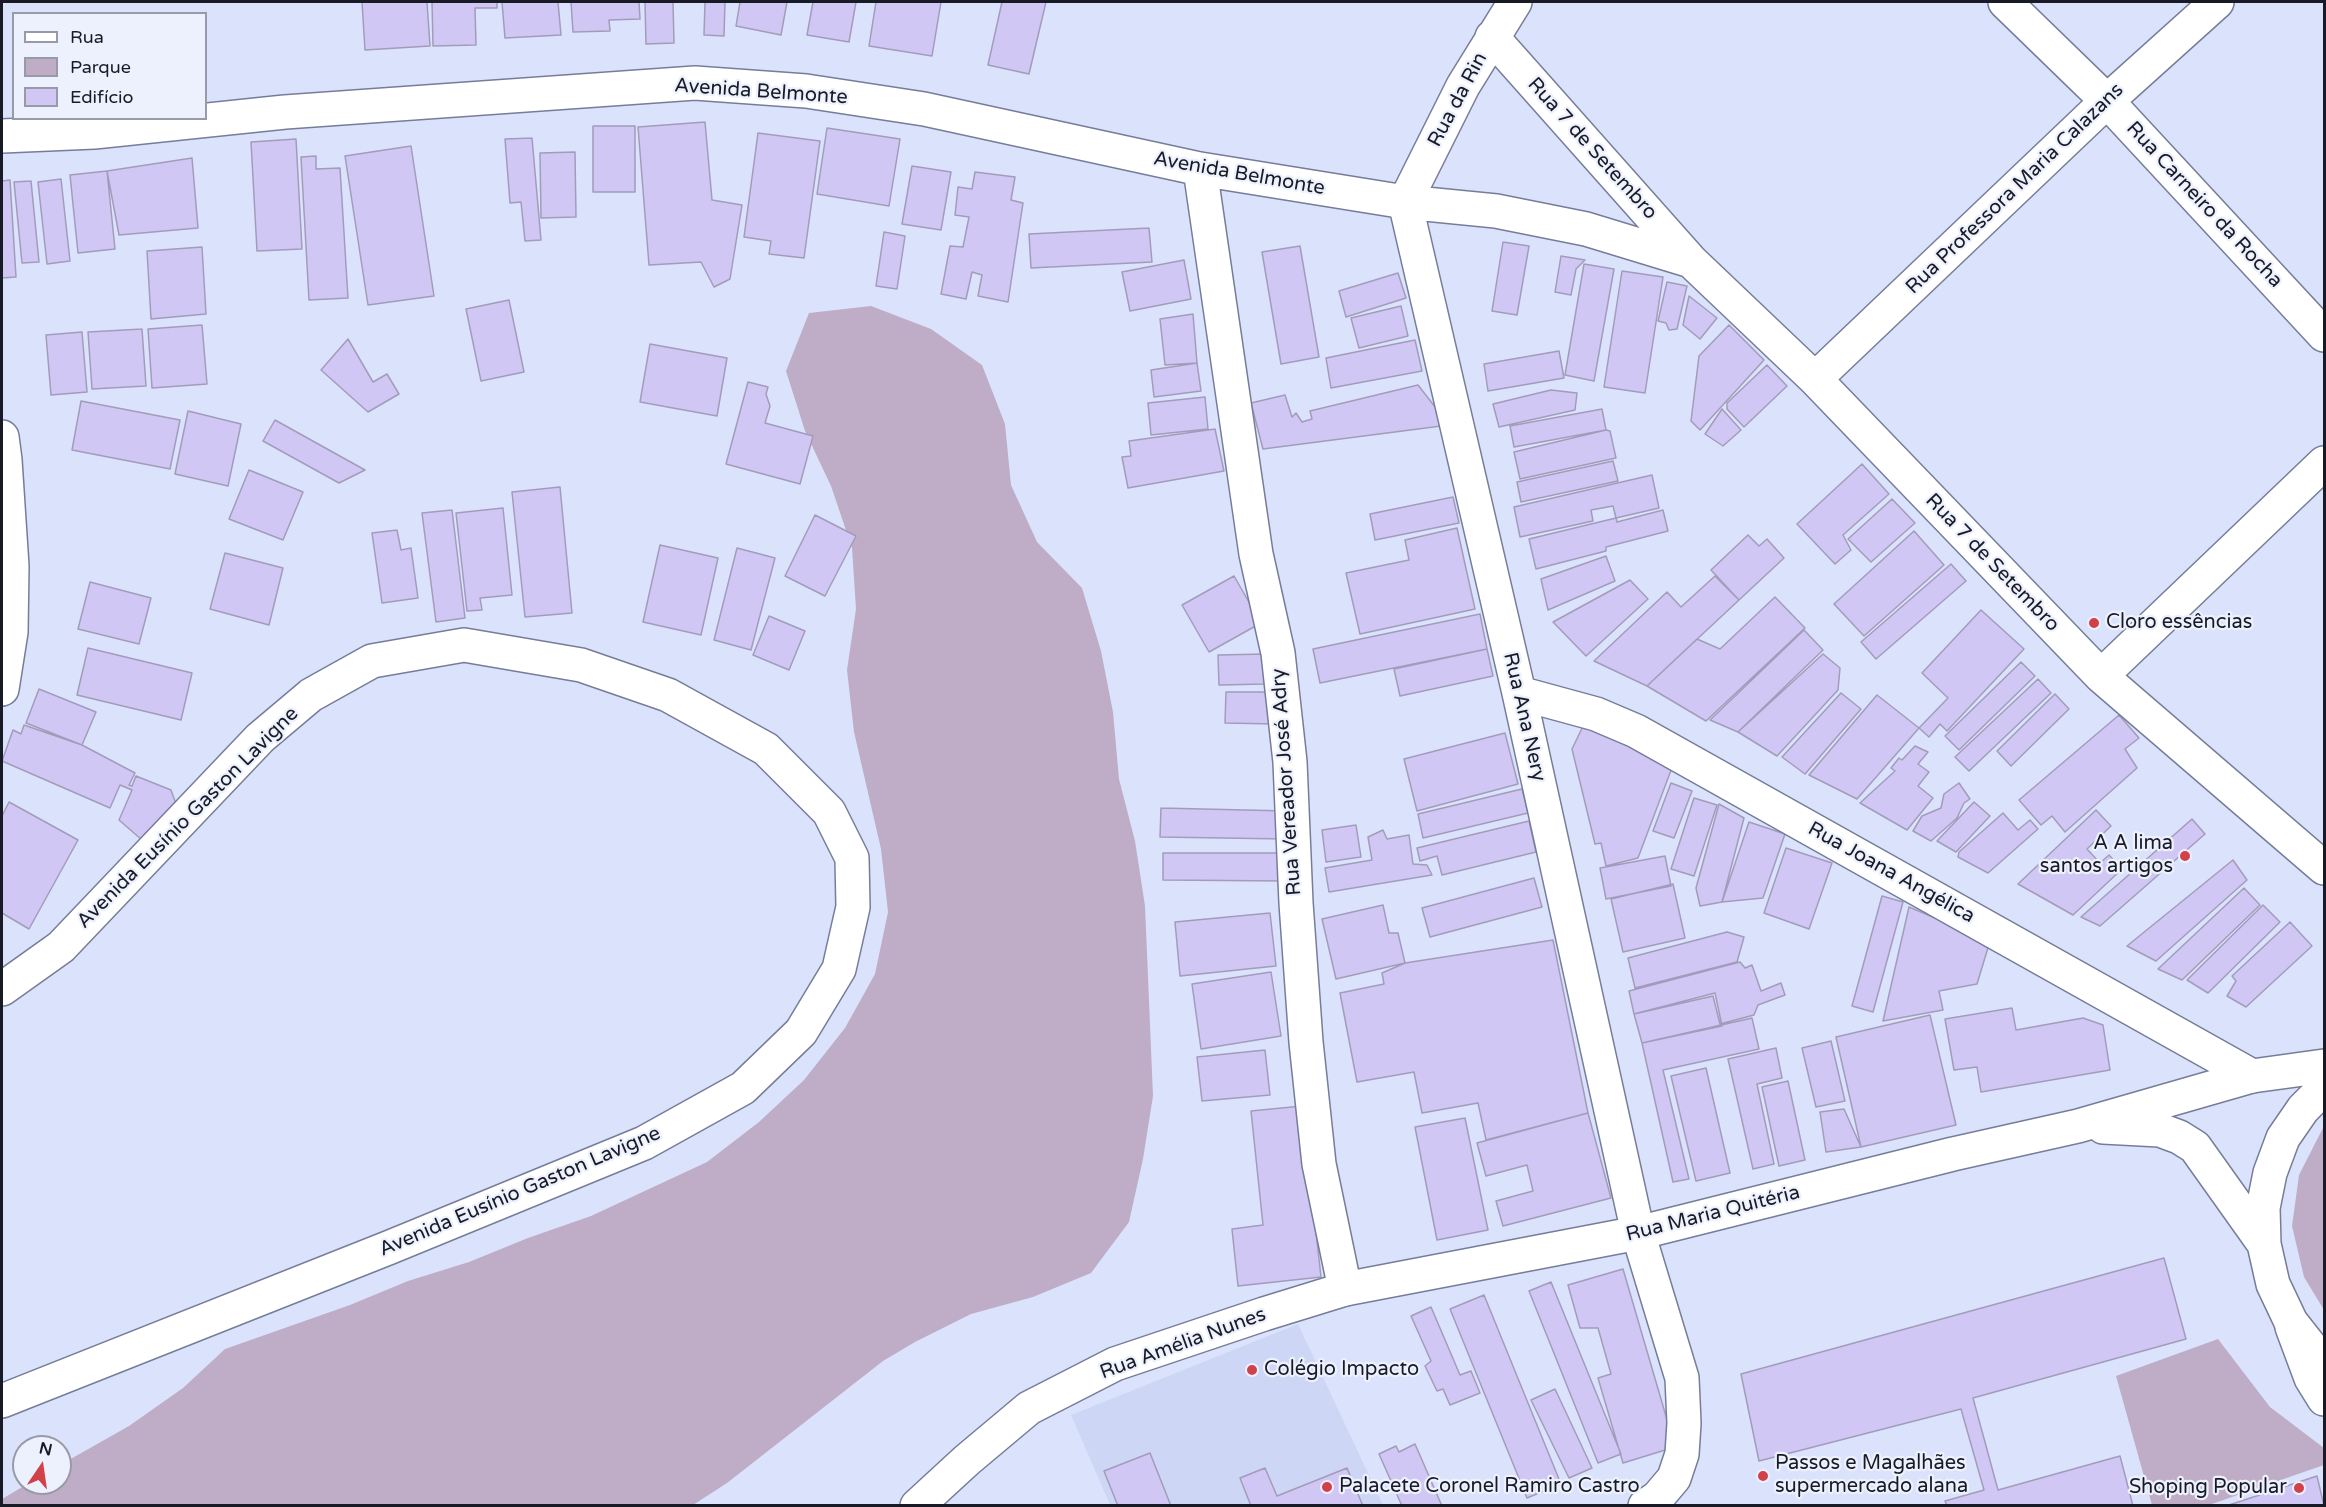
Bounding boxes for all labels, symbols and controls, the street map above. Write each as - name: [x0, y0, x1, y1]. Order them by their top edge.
- legend: [12, 12, 207, 120]
- text: Rua: [70, 26, 104, 48]
- street label: Rua da Rin: [1423, 49, 1493, 151]
- text: Parque: [70, 56, 131, 78]
- street label: Rua 7 de Setembro: [1522, 73, 1662, 225]
- street label: Avenida Belmonte: [674, 74, 848, 110]
- street label: Rua Professora Maria Calazans: [1901, 78, 2129, 300]
- text: Edifício: [70, 86, 133, 108]
- street label: Rua Carneiro da Rocha: [2121, 117, 2287, 293]
- street label: Avenida Belmonte: [1151, 147, 1327, 201]
- street label: Rua 7 de Setembro: [1920, 489, 2064, 637]
- place label: Cloro essências: [2106, 611, 2252, 635]
- marker: Cloro essências: [2087, 616, 2101, 630]
- street label: Rua Ana Nery: [1497, 650, 1551, 784]
- street label: Rua Vereador José Adry: [1267, 668, 1307, 896]
- street label: Avenida Eusínio Gaston Lavigne: [72, 702, 304, 934]
- street label: Rua Joana Angélica: [1803, 817, 1979, 929]
- place label: A A lima santos artigos: [2040, 832, 2173, 879]
- marker: A A lima santos artigos: [2178, 849, 2192, 863]
- street label: Avenida Eusínio Gaston Lavigne: [376, 1122, 664, 1262]
- street label: Rua Maria Quitéria: [1624, 1181, 1802, 1247]
- street label: Rua Amélia Nunes: [1097, 1303, 1269, 1385]
- place label: Colégio Impacto: [1264, 1358, 1419, 1382]
- marker: Colégio Impacto: [1245, 1363, 1259, 1377]
- north arrow: [12, 1435, 72, 1495]
- text: N: [37, 1438, 54, 1461]
- place label: Passos e Magalhães supermercado alana: [1775, 1452, 1968, 1499]
- marker: Passos e Magalhães supermercado alana: [1756, 1469, 1770, 1483]
- place label: Palacete Coronel Ramiro Castro: [1339, 1475, 1640, 1499]
- place label: Shoping Popular: [2129, 1476, 2287, 1500]
- marker: Palacete Coronel Ramiro Castro: [1320, 1480, 1334, 1494]
- marker: Shoping Popular: [2292, 1481, 2306, 1495]

